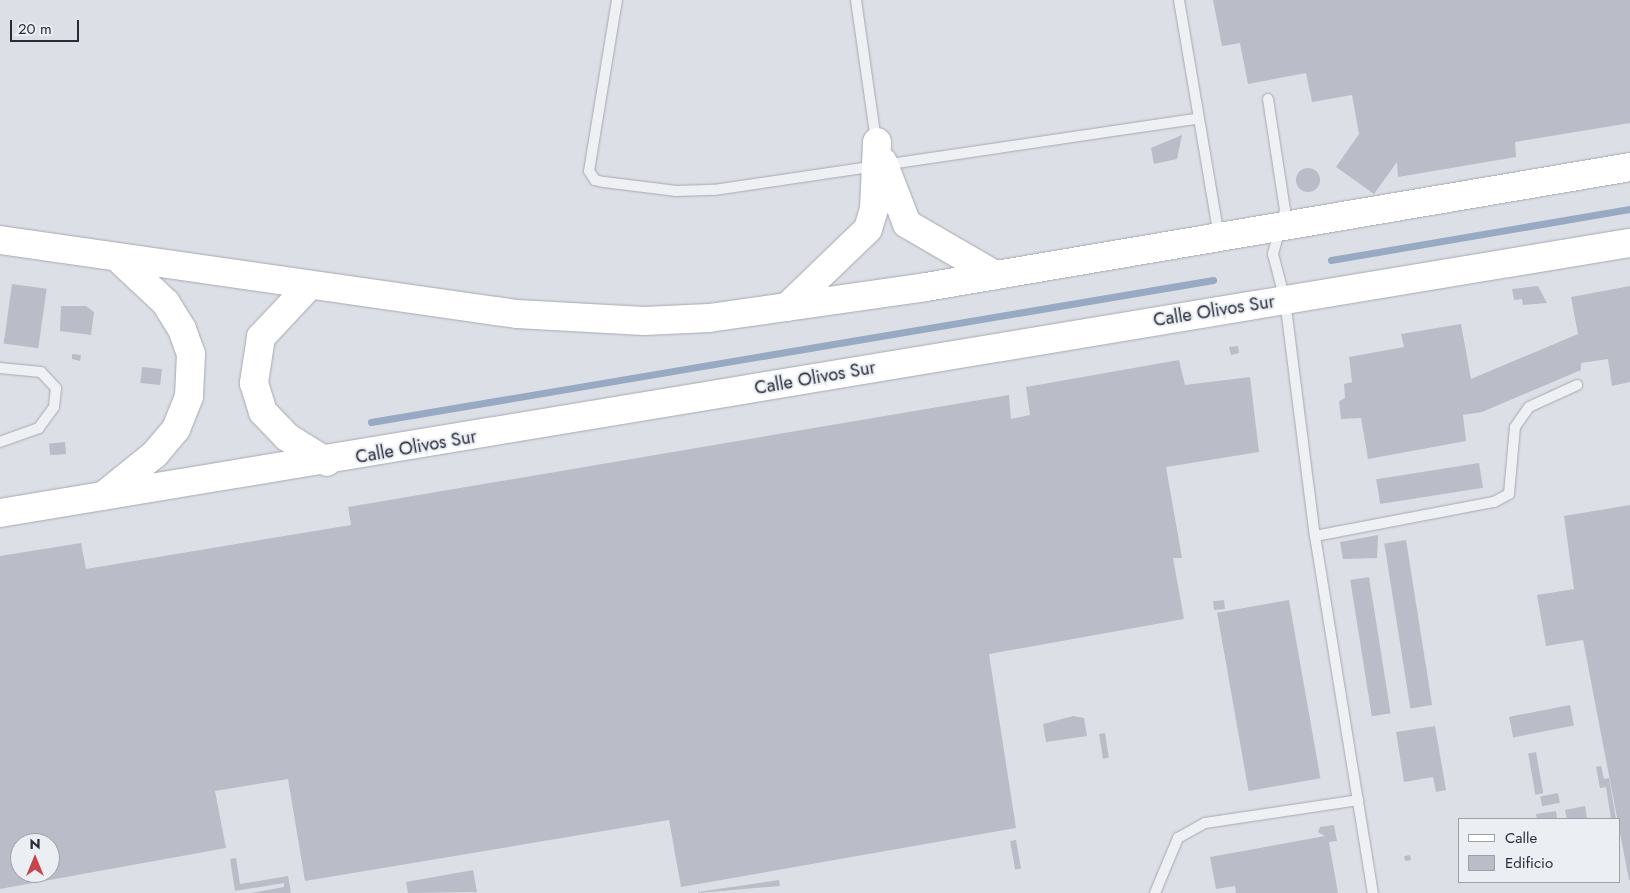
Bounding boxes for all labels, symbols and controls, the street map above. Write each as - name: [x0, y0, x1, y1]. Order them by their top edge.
- scale bar: [12, 10, 81, 42]
- text: 20 m: [18, 18, 52, 40]
- street label: Calle Olivos Sur: [1152, 291, 1276, 331]
- street label: Calle Olivos Sur: [753, 357, 877, 399]
- street label: Calle Olivos Sur: [354, 426, 478, 468]
- legend: [1458, 818, 1620, 883]
- text: Calle: [1505, 827, 1537, 849]
- north arrow: [10, 833, 60, 883]
- text: N: [29, 834, 41, 854]
- text: Edificio: [1505, 852, 1553, 874]

